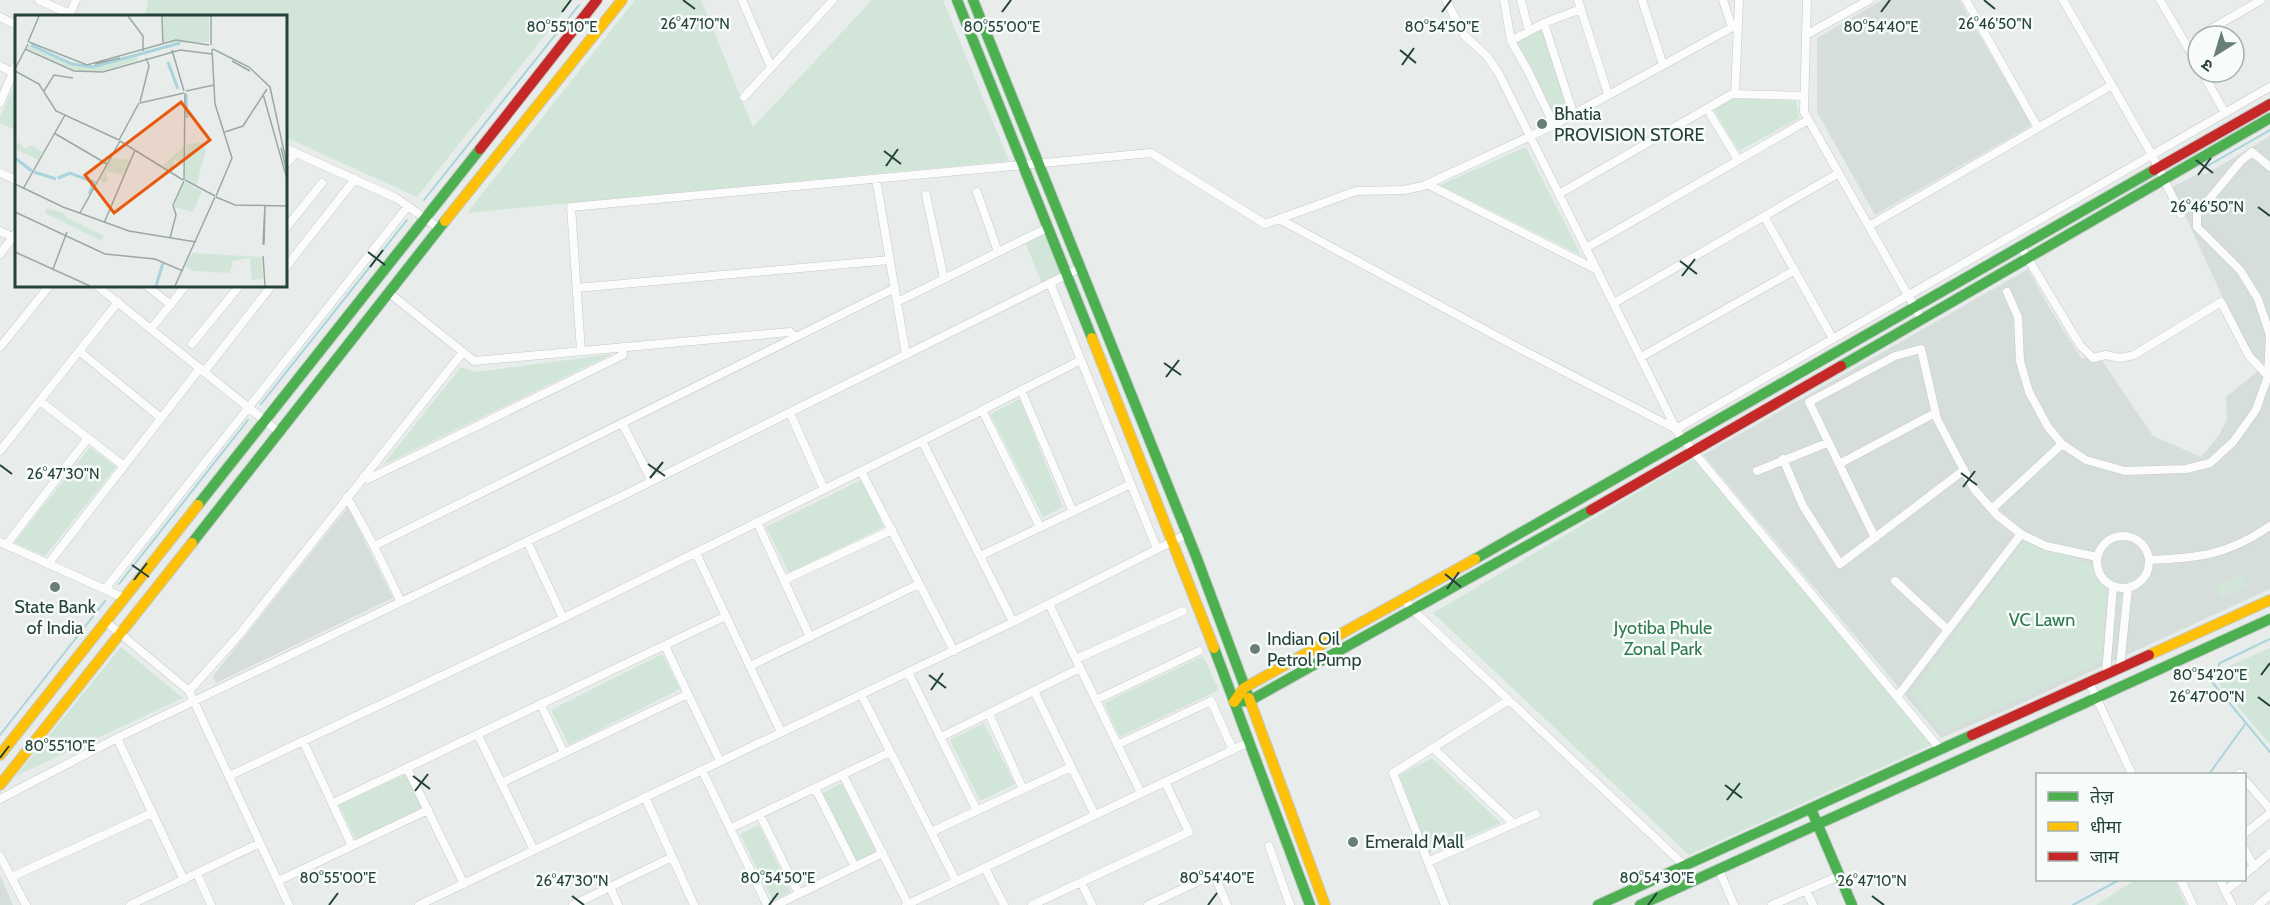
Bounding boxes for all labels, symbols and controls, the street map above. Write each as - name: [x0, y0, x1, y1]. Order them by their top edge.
- inset map: [15, 15, 286, 286]
- text: 26°47'10"N: [660, 15, 730, 33]
- text: 26°46'50"N: [1958, 15, 2032, 33]
- text: 80°55'10"E: [526, 18, 598, 36]
- text: 80°55'00"E: [964, 18, 1040, 36]
- text: 80°54'50"E: [1405, 18, 1479, 36]
- text: 80°54'40"E: [1843, 18, 1919, 36]
- north arrow: [2186, 24, 2246, 84]
- text: उ: [2197, 55, 2217, 76]
- place label: Bhatia PROVISION STORE: [1554, 103, 1704, 146]
- marker: Bhatia PROVISION STORE: [1535, 117, 1549, 131]
- text: 26°46'50"N: [2170, 198, 2244, 216]
- text: 26°47'30"N: [27, 465, 99, 483]
- marker: State Bank of India: [48, 580, 62, 594]
- place label: State Bank of India: [14, 596, 97, 639]
- park label: VC Lawn: [2009, 609, 2075, 631]
- park label: Jyotiba Phule Zonal Park: [1613, 617, 1712, 660]
- place label: Indian Oil Petrol Pump: [1267, 628, 1361, 671]
- marker: Indian Oil Petrol Pump: [1248, 642, 1262, 656]
- text: 80°54'20"E: [2173, 666, 2247, 684]
- text: 26°47'00"N: [2169, 688, 2245, 706]
- text: 80°55'10"E: [24, 737, 96, 755]
- legend: [2036, 773, 2246, 881]
- text: तेज़: [2090, 786, 2114, 808]
- text: धीमा: [2090, 816, 2121, 838]
- place label: Emerald Mall: [1365, 831, 1465, 853]
- marker: Emerald Mall: [1346, 835, 1360, 849]
- text: जाम: [2090, 846, 2120, 868]
- text: 80°55'00"E: [300, 869, 376, 887]
- text: 80°54'50"E: [741, 869, 815, 887]
- text: 80°54'40"E: [1179, 869, 1255, 887]
- text: 80°54'30"E: [1620, 869, 1694, 887]
- text: 26°47'30"N: [536, 872, 608, 890]
- text: 26°47'10"N: [1837, 872, 1907, 890]

